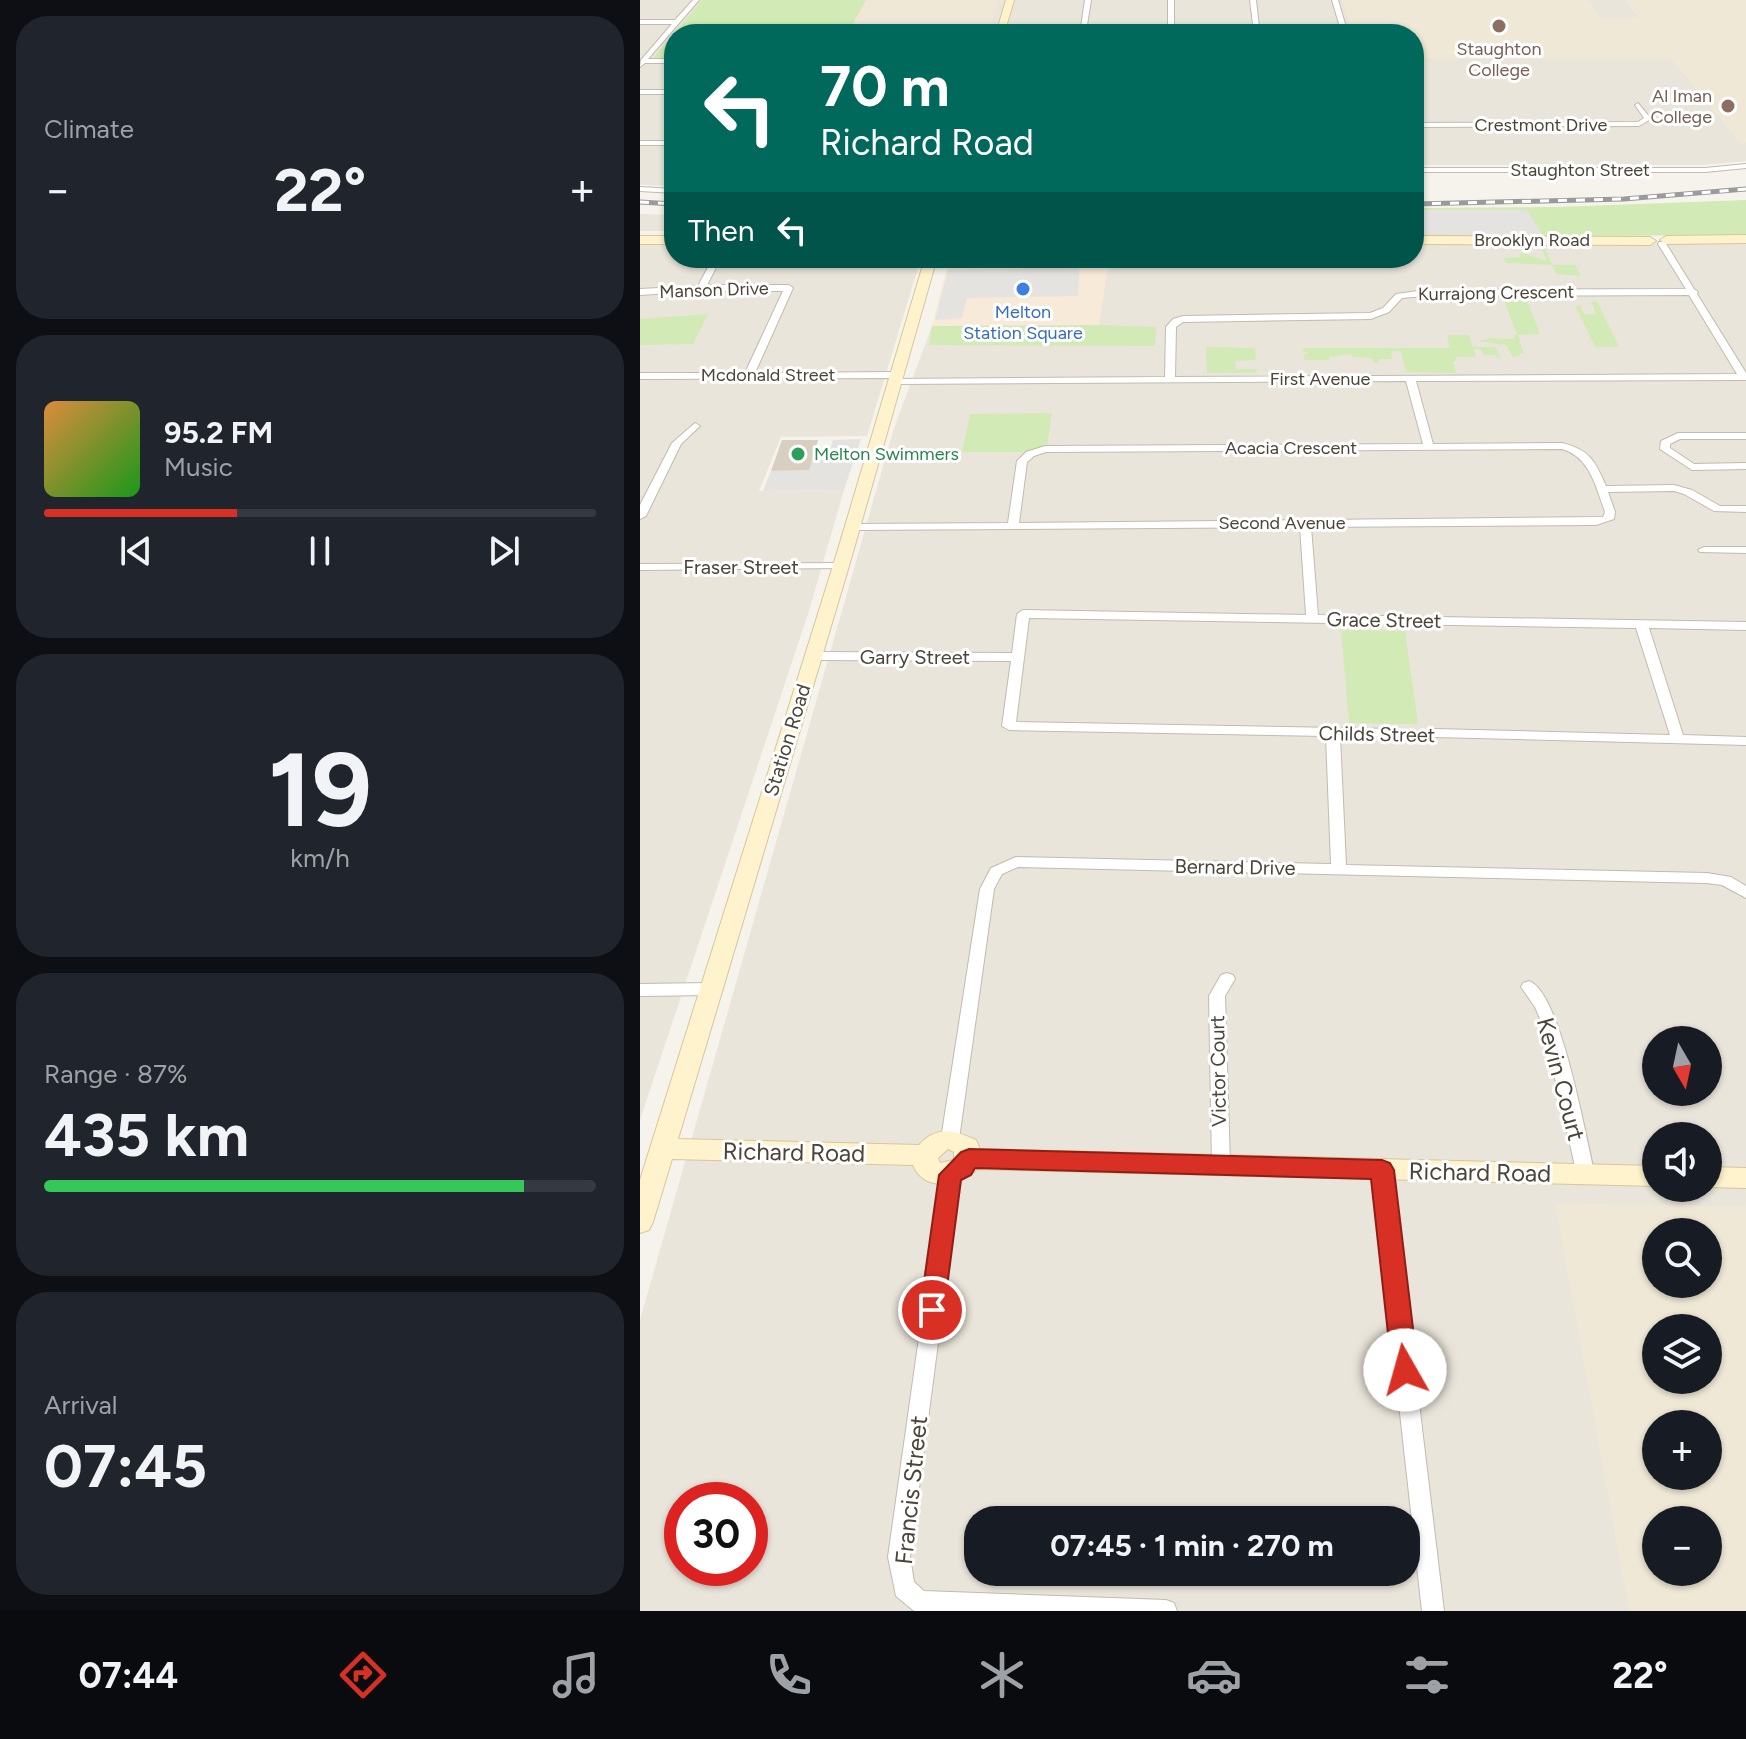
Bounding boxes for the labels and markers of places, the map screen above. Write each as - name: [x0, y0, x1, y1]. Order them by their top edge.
- marker: Staughton College: [1490, 17, 1508, 35]
- place label: Staughton College: [1457, 38, 1541, 81]
- place label: Al Iman College: [1650, 85, 1712, 128]
- marker: Al Iman College: [1719, 97, 1737, 115]
- marker: Melton Station Square: [1014, 280, 1032, 298]
- place label: Melton Station Square: [963, 301, 1083, 344]
- place label: Melton Swimmers: [814, 443, 959, 465]
- marker: Melton Swimmers: [789, 445, 807, 463]
- pin: [898, 1276, 966, 1344]

